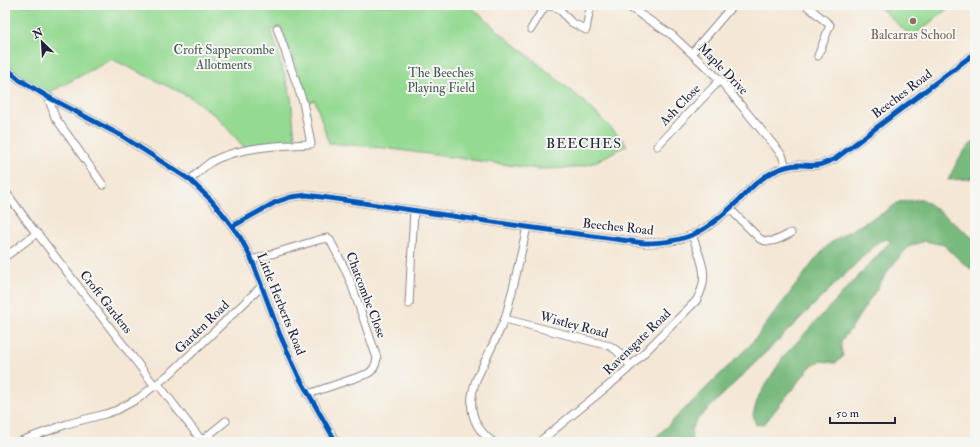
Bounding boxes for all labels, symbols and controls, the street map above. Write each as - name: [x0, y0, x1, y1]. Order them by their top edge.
- marker: Balcarras School: [908, 16, 918, 26]
- north arrow: [22, 22, 62, 62]
- text: N: [30, 25, 46, 42]
- place label: Balcarras School: [870, 27, 956, 43]
- street label: Maple Drive: [694, 40, 752, 99]
- park label: Croft Sappercombe Allotments: [174, 42, 275, 73]
- park label: The Beeches Playing Field: [407, 65, 475, 97]
- street label: Beeches Road: [869, 66, 936, 122]
- street label: Ash Close: [656, 81, 704, 130]
- district label: BEECHES: [546, 135, 622, 152]
- street label: Beeches Road: [582, 215, 655, 239]
- street label: Chatcombe Close: [342, 250, 390, 341]
- street label: Little Herberts Road: [253, 251, 309, 358]
- street label: Croft Gardens: [76, 267, 136, 337]
- street label: Garden Road: [171, 297, 233, 357]
- street label: Ravensgate Road: [600, 305, 675, 378]
- street label: Wistley Road: [537, 308, 610, 343]
- scale bar: [830, 399, 895, 425]
- text: 50 m: [836, 406, 860, 421]

